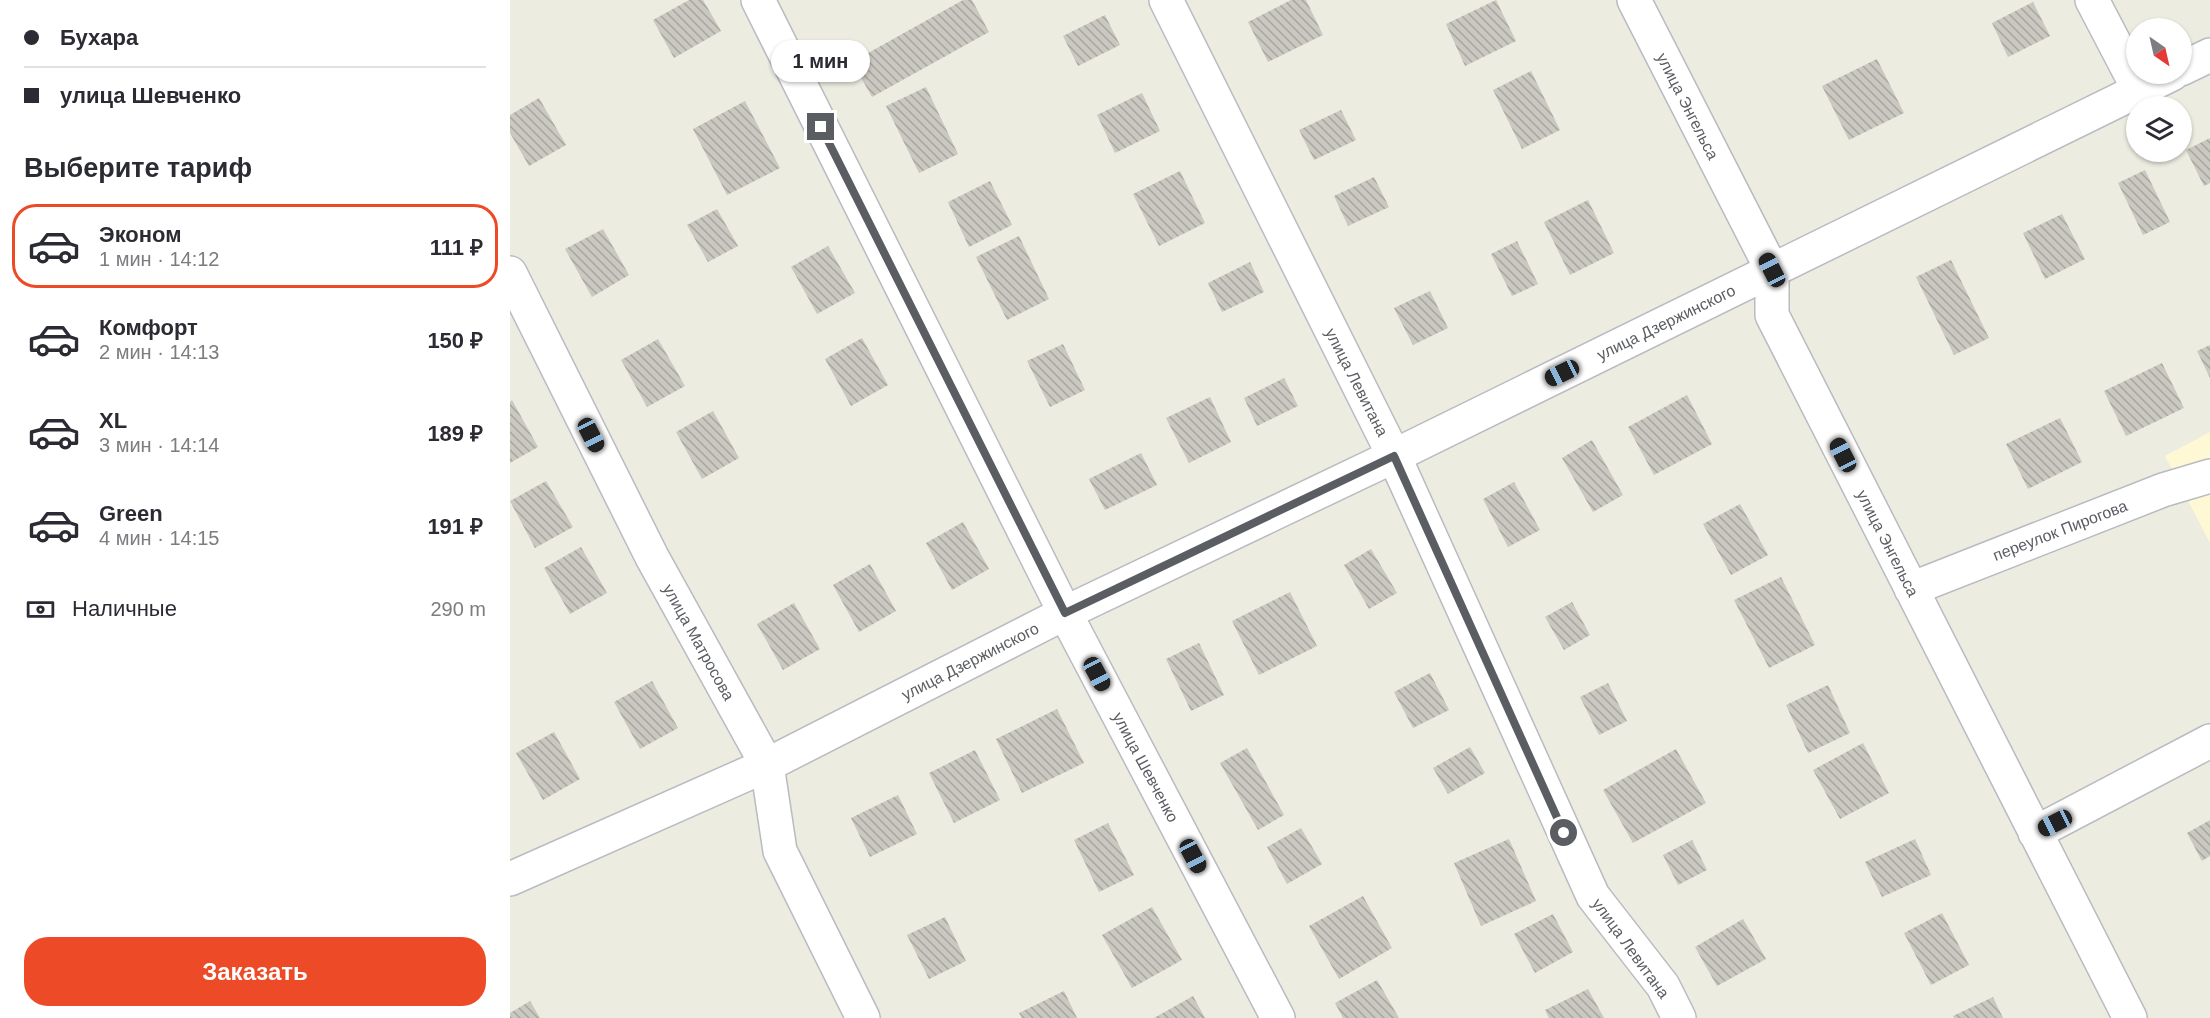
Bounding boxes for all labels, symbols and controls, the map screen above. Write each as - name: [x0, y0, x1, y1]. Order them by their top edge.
- north arrow: [2126, 18, 2192, 84]
- map controls: [2126, 18, 2192, 162]
- text: Бухара: [60, 25, 138, 50]
- callout: 1 мин: [772, 40, 870, 82]
- text: 1 мин: [793, 50, 848, 72]
- street label: улица Энгельса: [1653, 50, 1722, 162]
- text: улица Шевченко: [60, 83, 241, 108]
- button: layers: [2126, 96, 2192, 162]
- route end: [807, 113, 834, 140]
- text: Выберите тариф: [24, 153, 252, 183]
- icon: car: [27, 219, 81, 273]
- text: Эконом: [99, 222, 182, 247]
- text: 111 ₽: [430, 235, 483, 260]
- text: 1 мин · 14:12: [99, 248, 219, 270]
- car: [1756, 250, 1788, 290]
- street label: улица Дзержинского: [1594, 282, 1738, 363]
- icon: car: [27, 312, 81, 366]
- text: Комфорт: [99, 315, 198, 340]
- street label: улица Левитана: [1322, 325, 1391, 439]
- text: 150 ₽: [427, 328, 483, 353]
- text: 2 мин · 14:13: [99, 341, 219, 363]
- car: [1542, 357, 1582, 389]
- icon: car: [27, 405, 81, 459]
- text: XL: [99, 408, 127, 433]
- car: [575, 415, 607, 455]
- text: 189 ₽: [427, 421, 483, 446]
- text: 3 мин · 14:14: [99, 434, 219, 456]
- car: [1827, 435, 1859, 475]
- street label: улица Энгельса: [1853, 487, 1922, 599]
- street label: переулок Пирогова: [1991, 497, 2130, 564]
- icon: car: [27, 498, 81, 552]
- text: Green: [99, 501, 163, 526]
- text: 191 ₽: [427, 514, 483, 539]
- text: 4 мин · 14:15: [99, 527, 219, 549]
- street label: улица Матросова: [660, 581, 738, 703]
- icon: cash: [24, 593, 57, 626]
- text: Наличные: [72, 596, 177, 621]
- text: 290 m: [430, 598, 486, 620]
- street label: улица Дзержинского: [899, 619, 1042, 703]
- car: [1081, 654, 1113, 694]
- street label: улица Шевченко: [1109, 709, 1182, 825]
- car: [2035, 807, 2075, 839]
- route start: [1550, 819, 1577, 846]
- car: [1177, 836, 1209, 876]
- street label: улица Левитана: [1589, 895, 1673, 1002]
- button: Заказать: [24, 937, 486, 1006]

